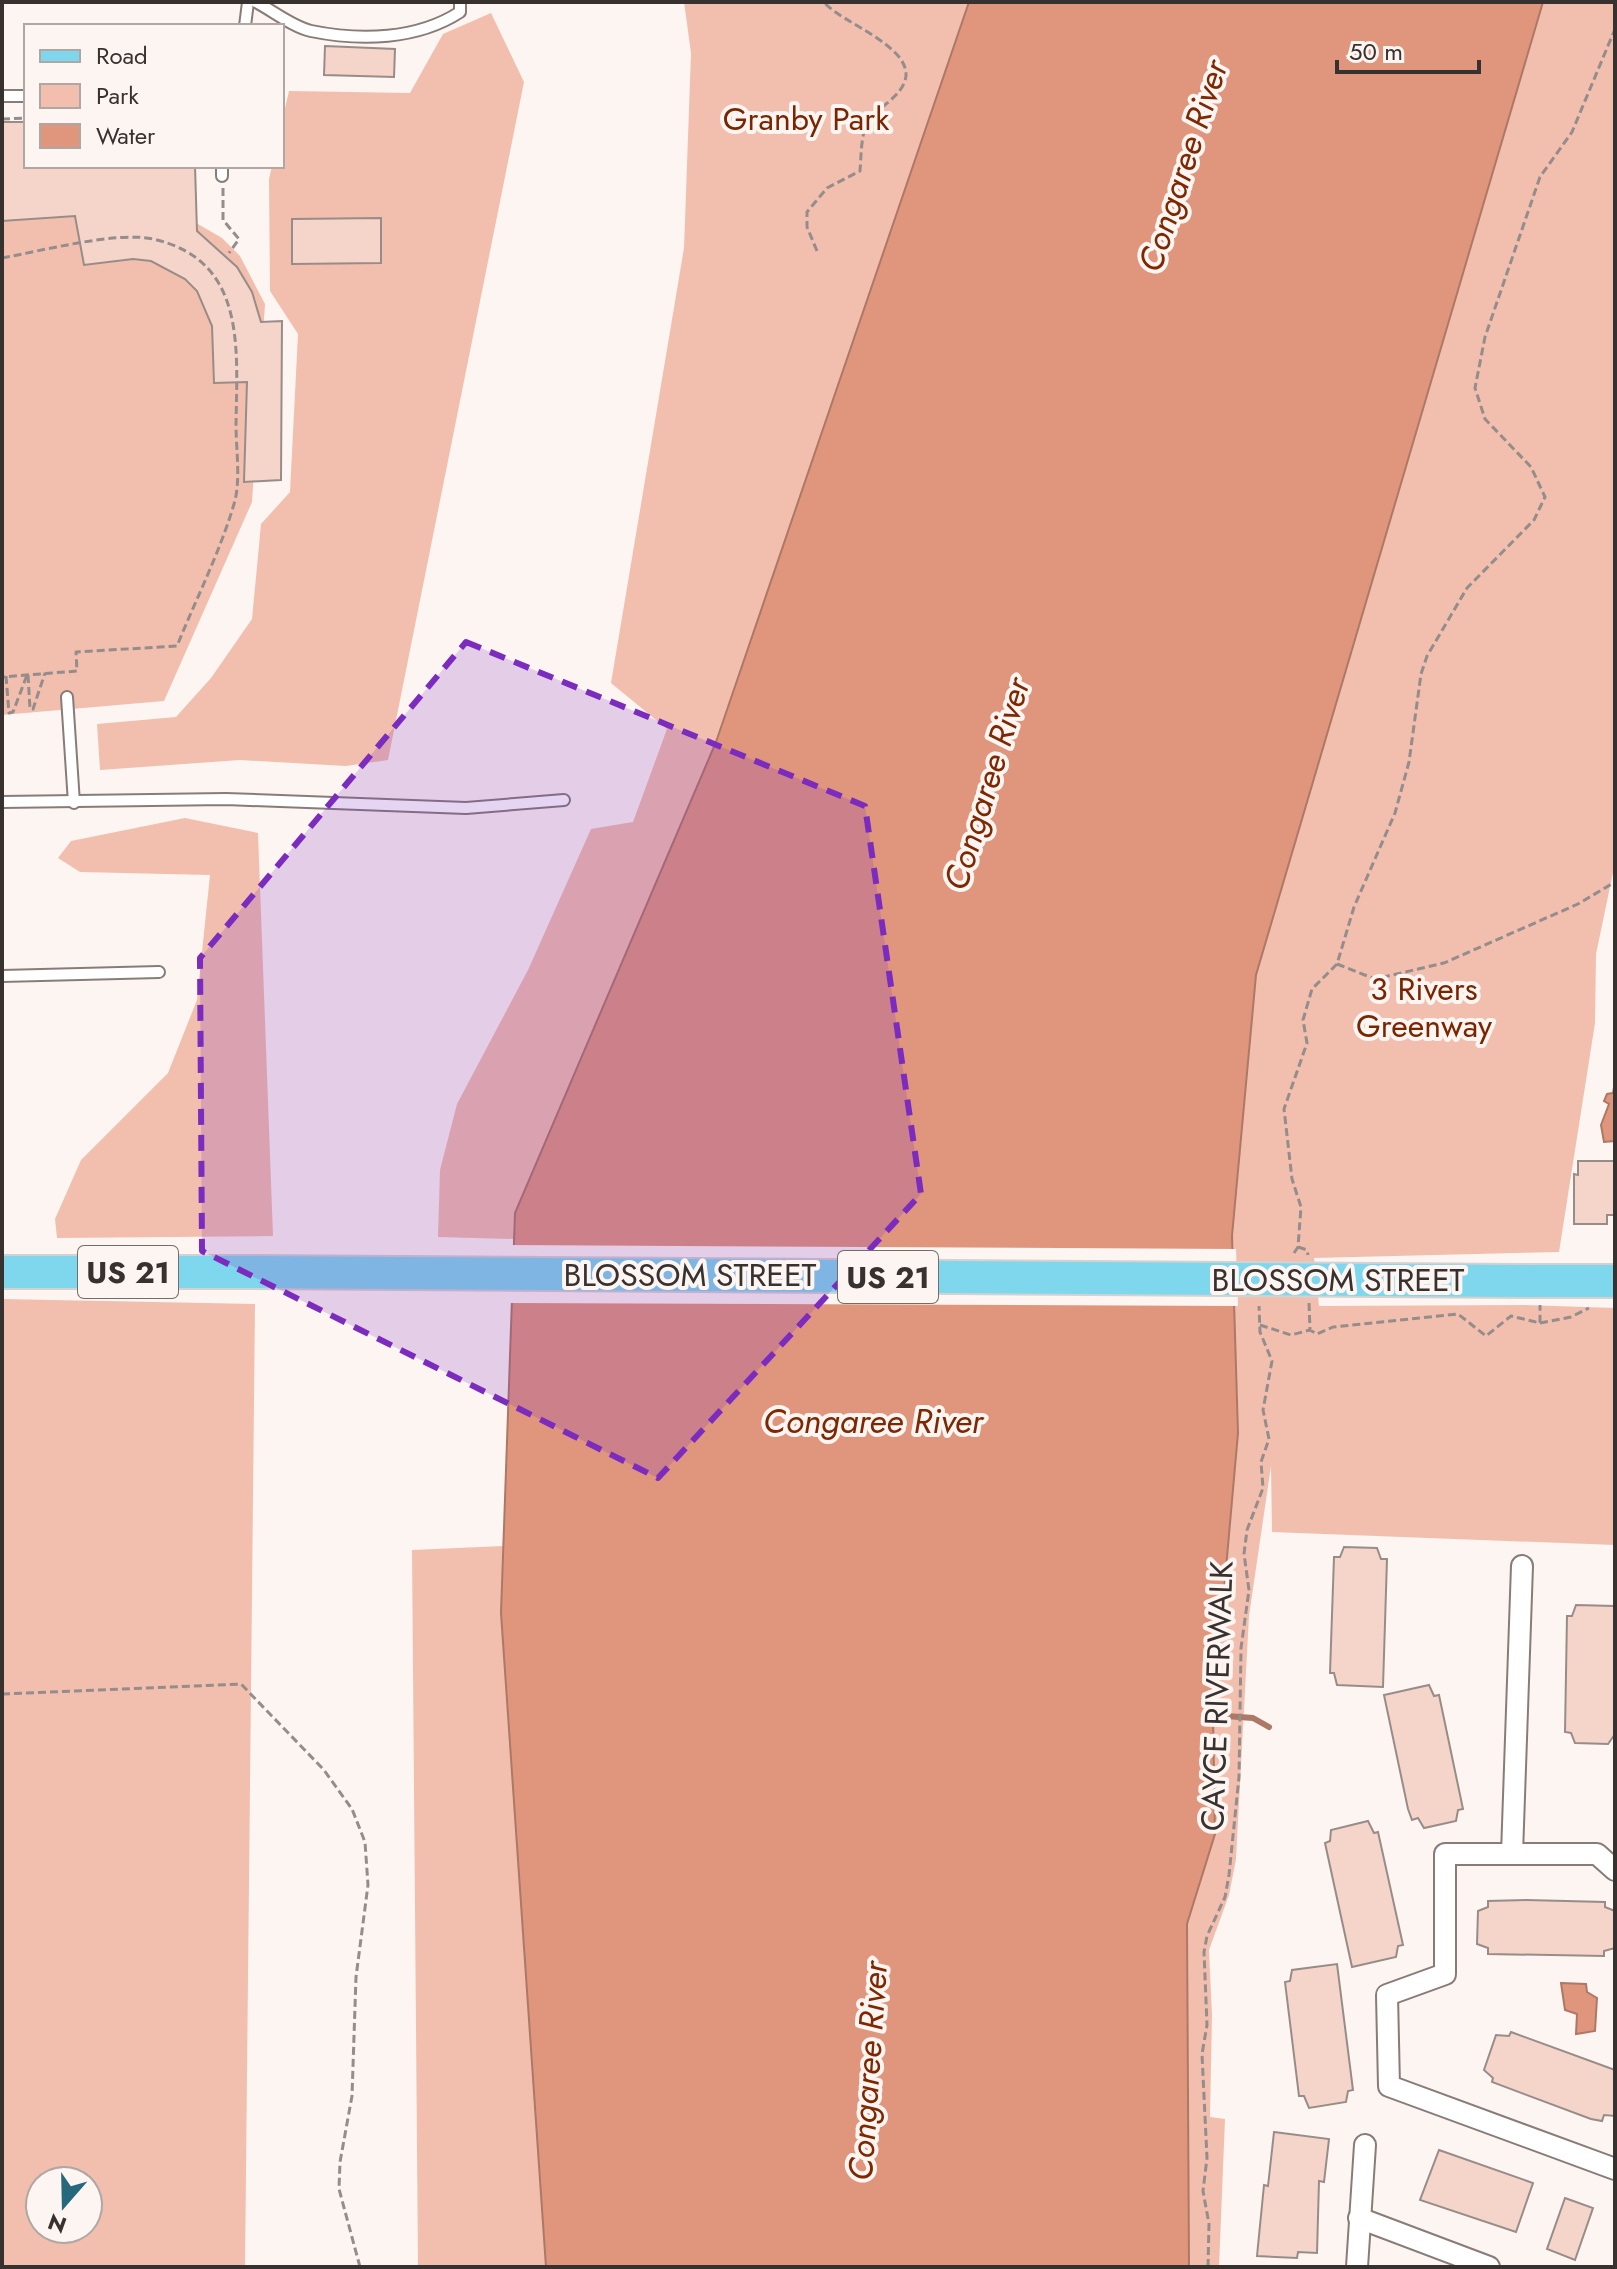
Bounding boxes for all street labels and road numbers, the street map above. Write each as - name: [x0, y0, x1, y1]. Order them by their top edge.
- road number: US 21: [78, 1246, 178, 1298]
- road number: US 21: [838, 1251, 938, 1303]
- street label: BLOSSOM STREET: [564, 1252, 817, 1298]
- street label: BLOSSOM STREET: [1212, 1257, 1465, 1303]
- street label: CAYCE RIVERWALK: [1189, 1560, 1245, 1832]

